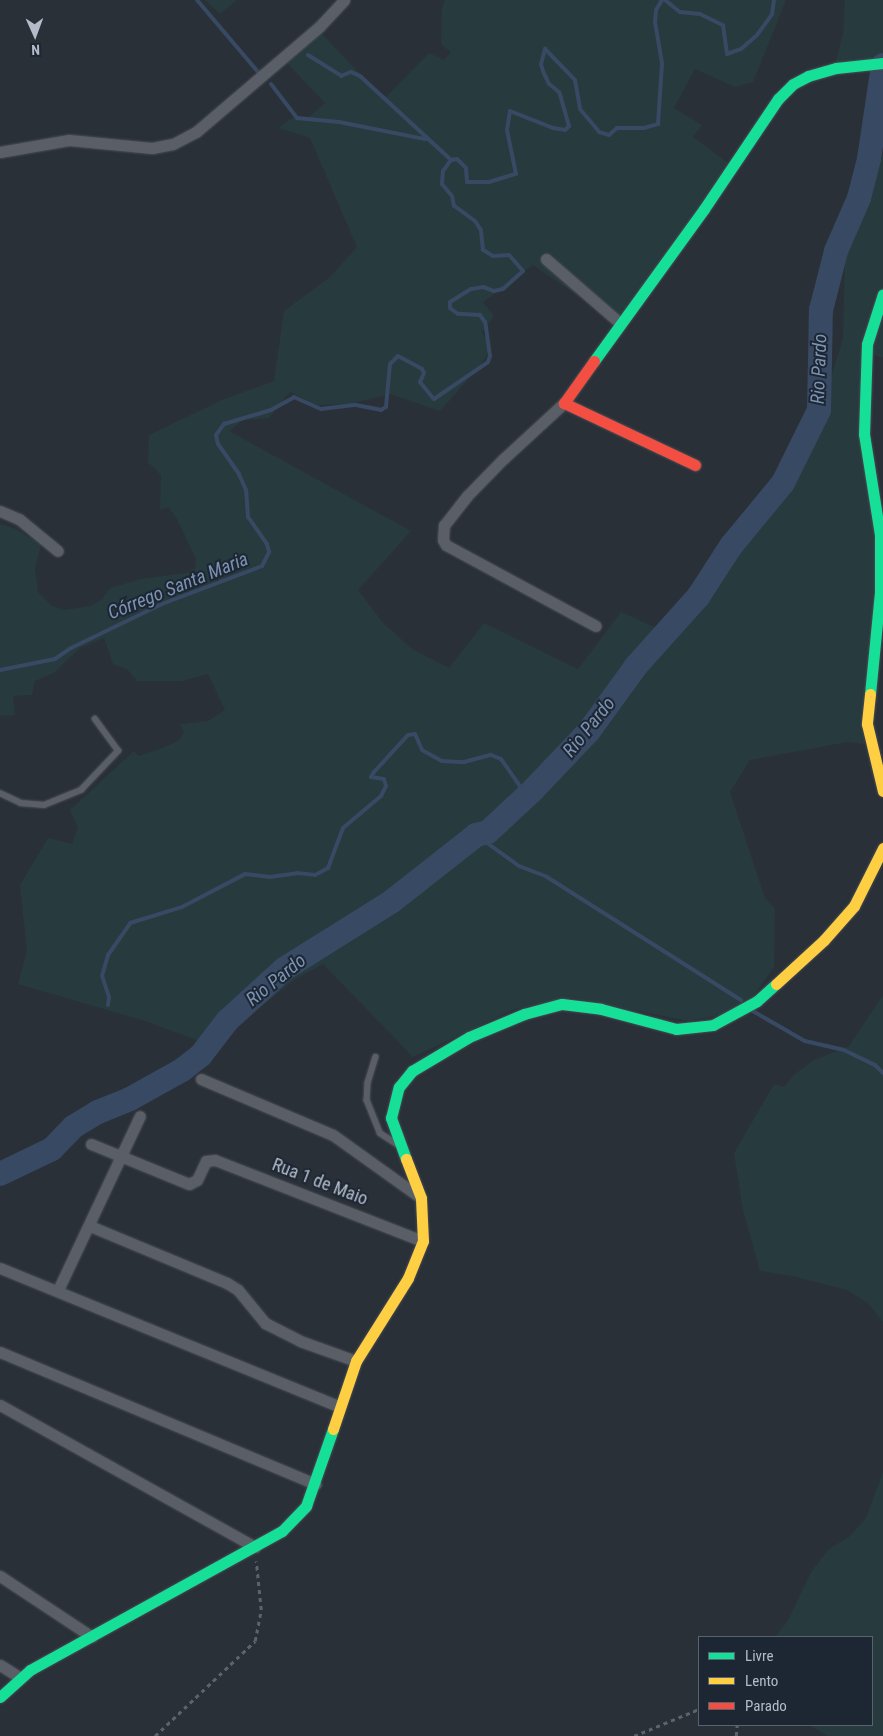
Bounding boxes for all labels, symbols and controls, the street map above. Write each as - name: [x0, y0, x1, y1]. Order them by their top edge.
- north arrow: [10, 10, 60, 60]
- text: N: [31, 42, 40, 58]
- water label: Rio Pardo: [806, 333, 832, 405]
- water label: Córrego Santa Maria: [104, 547, 252, 625]
- water label: Rio Pardo: [558, 692, 620, 762]
- water label: Rio Pardo: [241, 949, 311, 1011]
- street label: Rua 1 de Maio: [269, 1154, 371, 1210]
- legend: [698, 1636, 873, 1726]
- text: Livre: [745, 1647, 773, 1665]
- text: Lento: [745, 1672, 778, 1690]
- text: Parado: [745, 1697, 787, 1715]

